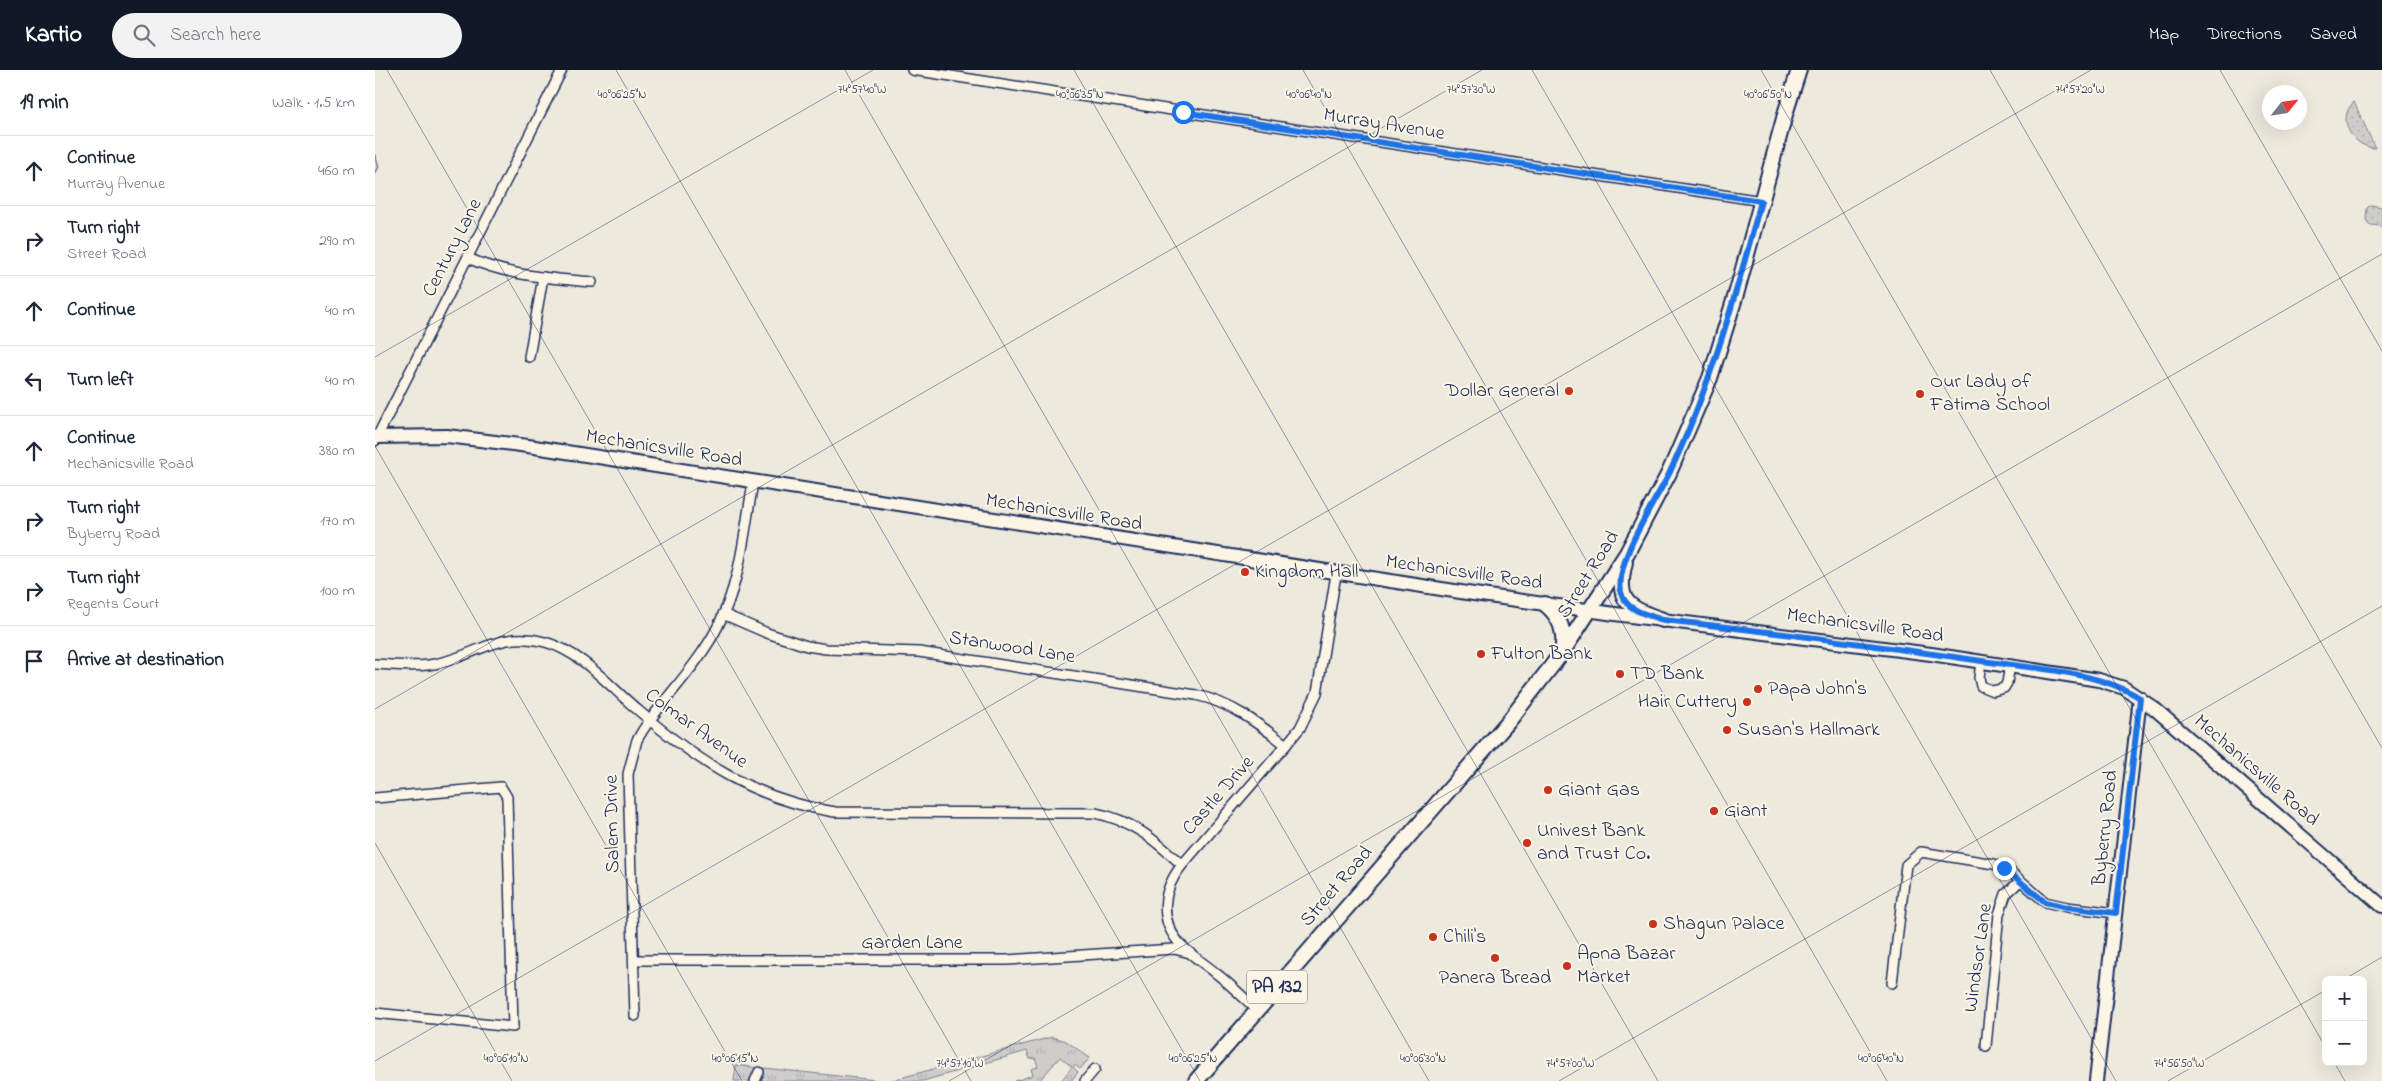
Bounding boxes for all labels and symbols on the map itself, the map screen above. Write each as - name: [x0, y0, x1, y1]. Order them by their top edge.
- text: 74°57'40"W: [838, 81, 886, 99]
- text: 74°57'30"W: [1447, 81, 1495, 99]
- text: 74°57'20"W: [2055, 81, 2105, 99]
- north arrow: [2262, 85, 2307, 130]
- text: 40°06'25"N: [598, 86, 646, 104]
- text: 40°06'35"N: [1056, 86, 1104, 104]
- text: 40°06'40"N: [1286, 86, 1332, 104]
- text: 40°06'50"N: [1744, 86, 1792, 104]
- route start: [1172, 101, 1195, 124]
- street label: Murray Avenue: [1321, 101, 1447, 149]
- street label: Century Lane: [416, 194, 490, 302]
- place label: Our Lady of Fatima School: [1929, 368, 2050, 420]
- place label: Dollar General: [1444, 377, 1559, 406]
- marker: Dollar General: [1563, 385, 1575, 397]
- marker: Our Lady of Fatima School: [1914, 388, 1926, 400]
- street label: Mechanicsville Road: [584, 422, 744, 476]
- street label: Mechanicsville Road: [984, 486, 1144, 540]
- street label: Street Road: [1550, 525, 1628, 625]
- street label: Mechanicsville Road: [1384, 548, 1544, 598]
- place label: Kingdom Hall: [1255, 558, 1358, 588]
- marker: Kingdom Hall: [1239, 566, 1251, 578]
- street label: Mechanicsville Road: [1785, 601, 1945, 651]
- street label: Stanwood Lane: [947, 624, 1077, 672]
- place label: Fulton Bank: [1490, 640, 1592, 669]
- marker: Fulton Bank: [1475, 648, 1487, 660]
- place label: TD Bank: [1630, 660, 1704, 689]
- marker: TD Bank: [1614, 668, 1626, 680]
- place label: Papa John's: [1768, 675, 1867, 704]
- street label: Colmar Avenue: [638, 682, 754, 776]
- marker: Papa John's: [1752, 683, 1764, 695]
- place label: Hair Cuttery: [1638, 688, 1737, 717]
- marker: Hair Cuttery: [1741, 696, 1753, 708]
- street label: Mechanicsville Road: [2187, 708, 2325, 834]
- place label: Susan's Hallmark: [1737, 716, 1880, 745]
- marker: Susan's Hallmark: [1721, 724, 1733, 736]
- street label: Castle Drive: [1176, 750, 1262, 842]
- street label: Byberry Road: [2085, 769, 2126, 888]
- street label: Salem Drive: [598, 775, 628, 873]
- place label: Giant Gas: [1558, 776, 1640, 805]
- marker: Giant Gas: [1542, 784, 1554, 796]
- place label: Giant: [1724, 797, 1768, 826]
- marker: Giant: [1708, 805, 1720, 817]
- place label: Univest Bank and Trust Co.: [1537, 817, 1650, 869]
- marker: Univest Bank and Trust Co.: [1521, 837, 1533, 849]
- street label: Street Road: [1294, 840, 1380, 934]
- route end: [1993, 857, 2016, 880]
- street label: Windsor Lane: [1957, 901, 2001, 1014]
- place label: Shagun Palace: [1663, 910, 1785, 940]
- marker: Shagun Palace: [1647, 918, 1659, 930]
- place label: Chili's: [1443, 923, 1486, 952]
- street label: Garden Lane: [861, 929, 963, 958]
- marker: Chili's: [1427, 931, 1439, 943]
- place label: Apna Bazar Market: [1577, 940, 1676, 992]
- marker: Panera Bread: [1489, 952, 1501, 964]
- marker: Apna Bazar Market: [1561, 960, 1573, 972]
- place label: Panera Bread: [1439, 964, 1551, 993]
- road number: PA 132: [1247, 970, 1307, 1004]
- text: 40°06'10"N: [484, 1050, 528, 1068]
- text: 40°06'15"N: [712, 1050, 758, 1068]
- text: 40°06'25"N: [1169, 1050, 1217, 1068]
- text: 40°06'30"N: [1400, 1050, 1446, 1068]
- text: 40°06'40"N: [1858, 1050, 1904, 1068]
- text: 74°57'10"W: [936, 1055, 984, 1073]
- text: 74°57'00"W: [1546, 1055, 1594, 1073]
- text: 74°56'50"W: [2154, 1055, 2204, 1073]

